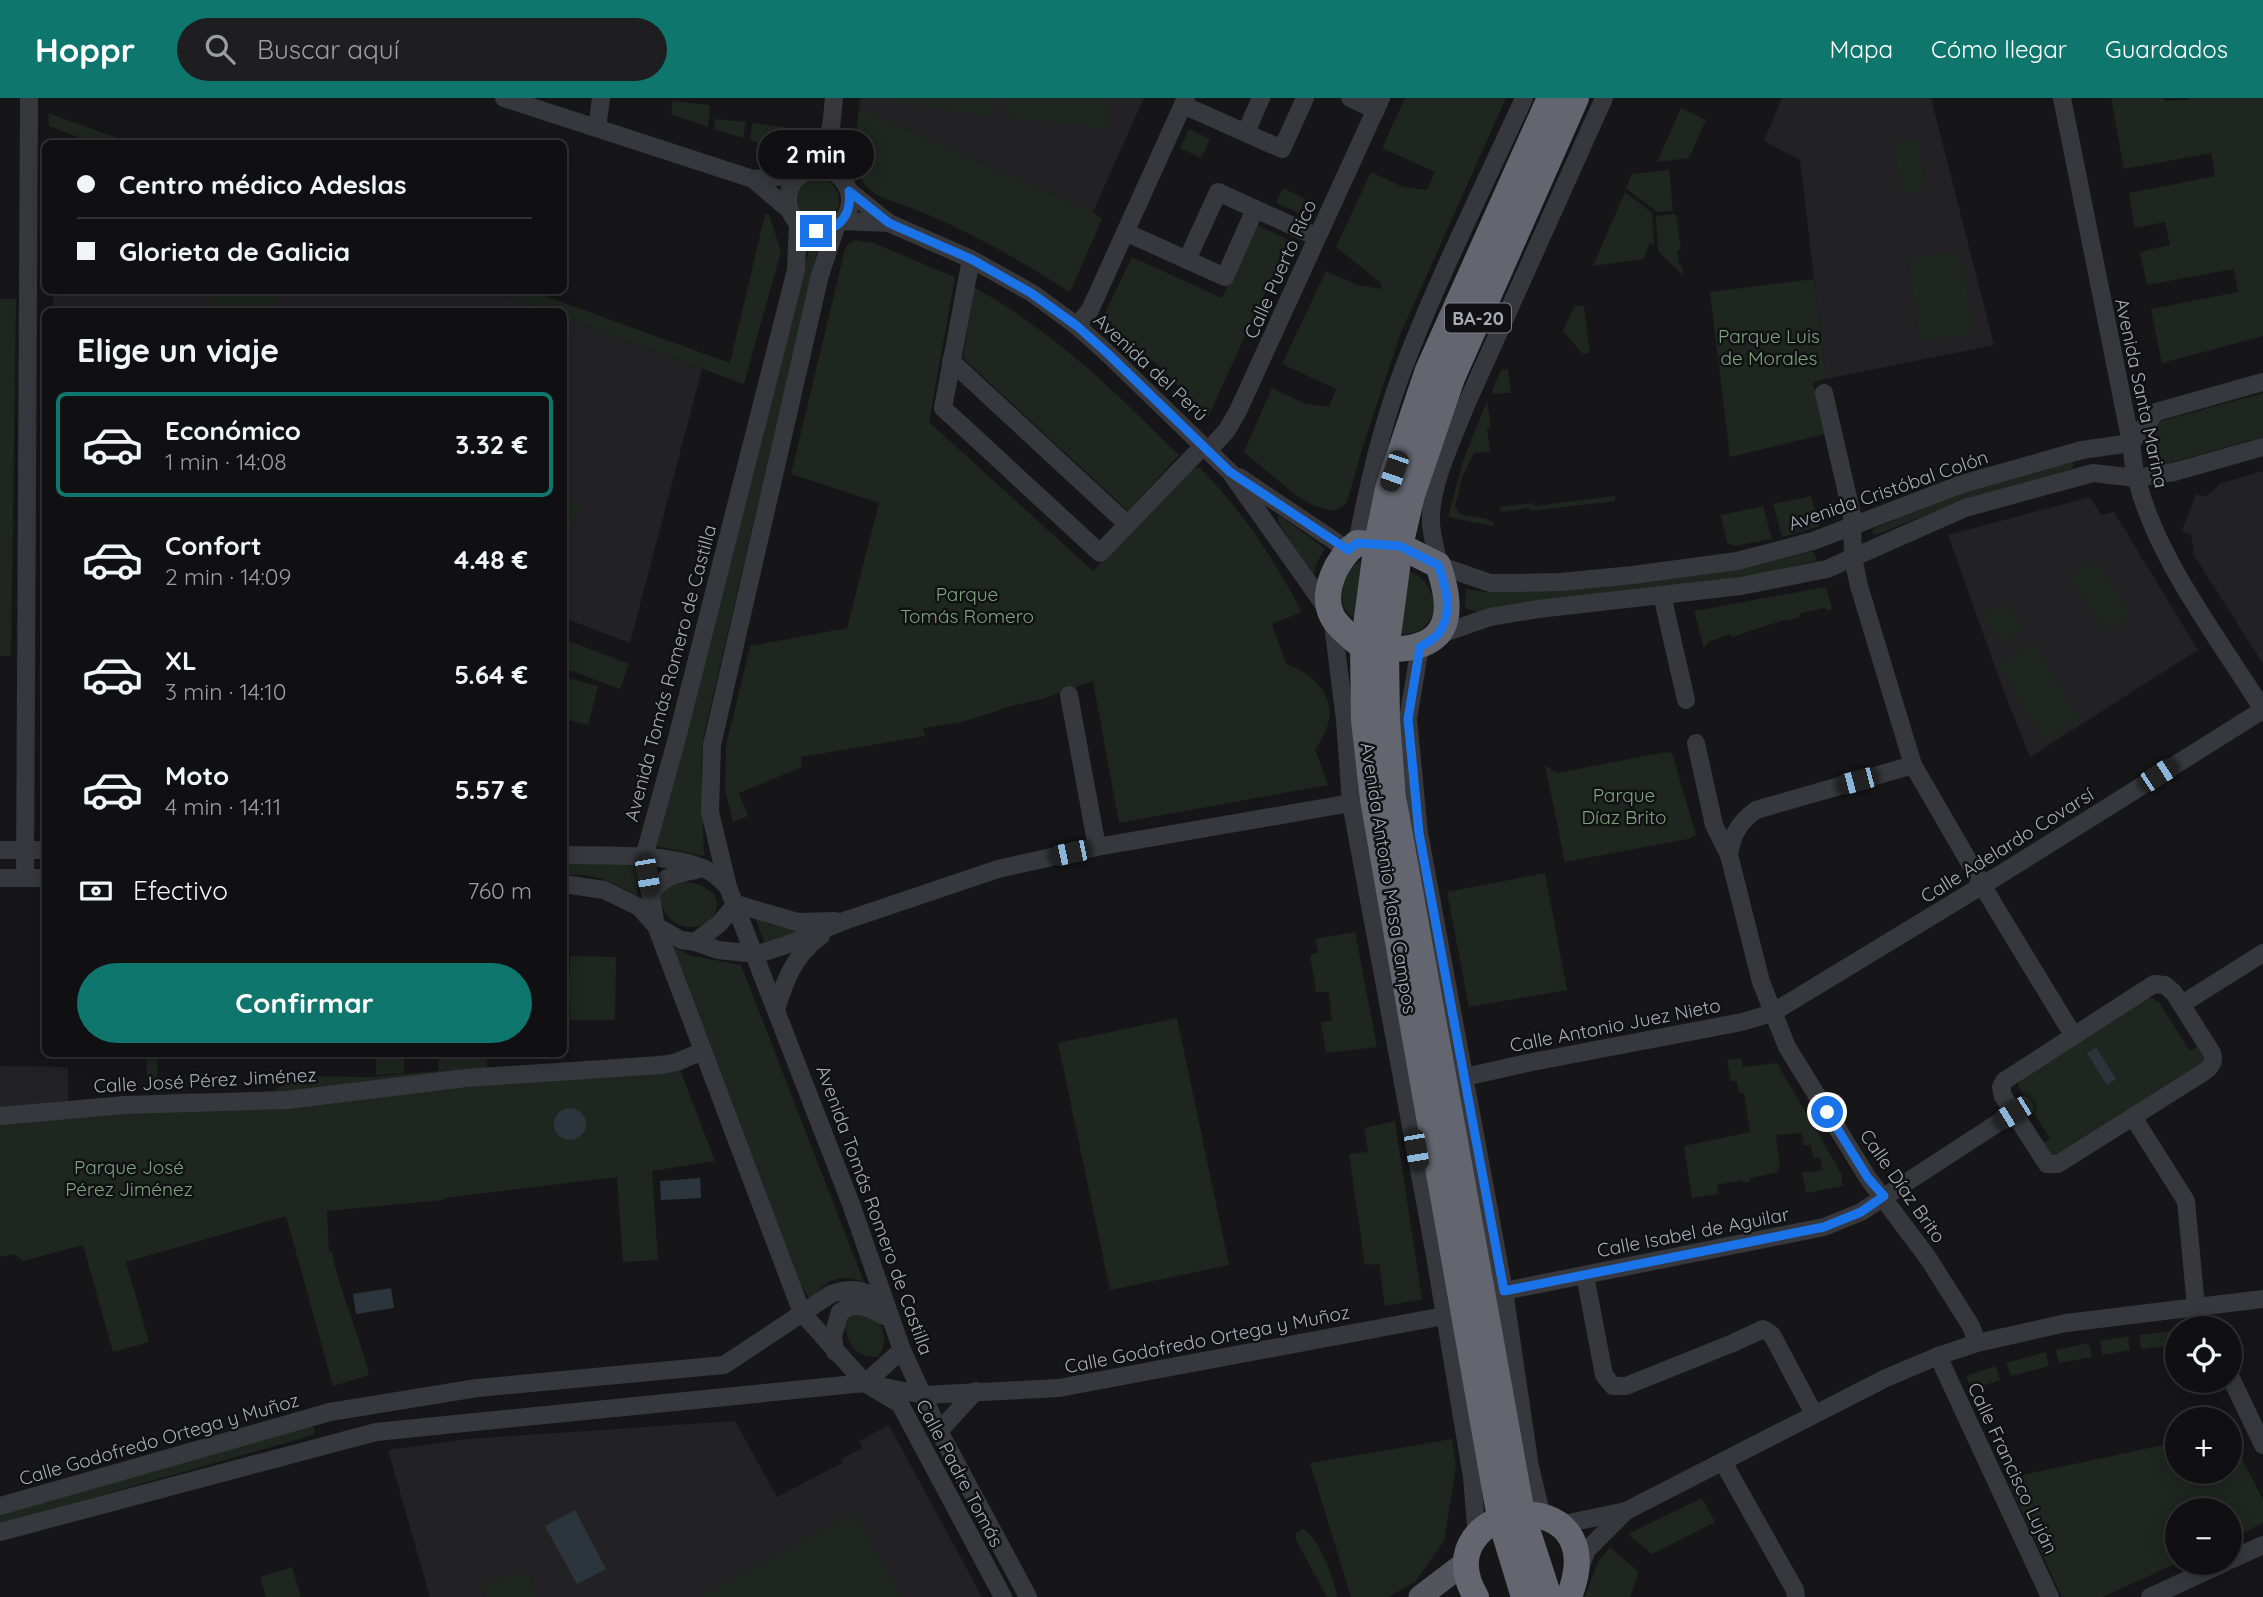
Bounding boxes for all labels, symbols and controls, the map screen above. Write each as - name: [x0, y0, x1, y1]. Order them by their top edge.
- search box: [177, 18, 667, 81]
- text: Hoppr: [35, 29, 135, 70]
- icon: search: [201, 30, 239, 68]
- text: Buscar aquí: [257, 33, 399, 66]
- text: Mapa: [1830, 34, 1893, 64]
- text: Cómo llegar: [1931, 34, 2067, 64]
- text: Guardados: [2105, 34, 2228, 64]
- callout: 2 min: [758, 130, 874, 178]
- text: 2 min: [786, 140, 846, 169]
- text: Centro médico Adeslas: [119, 168, 406, 201]
- street label: Calle Puerto Rico: [1239, 196, 1321, 342]
- route end: [800, 215, 832, 247]
- text: Glorieta de Galicia: [119, 235, 350, 268]
- street label: Avenida Santa Marina: [2110, 296, 2174, 490]
- road number: BA-20: [1445, 303, 1511, 332]
- street label: Avenida del Perú: [1089, 308, 1213, 426]
- park label: Parque Luis de Morales: [1718, 324, 1820, 370]
- text: Elige un viaje: [77, 330, 279, 370]
- icon: car: [81, 413, 144, 476]
- text: Económico: [165, 414, 301, 447]
- text: 3.32 €: [455, 428, 528, 461]
- street label: Avenida Cristóbal Colón: [1785, 445, 1991, 535]
- text: 1 min · 14:08: [165, 447, 287, 476]
- car: [1378, 448, 1411, 494]
- street label: Avenida Tomás Romero de Castilla: [619, 522, 721, 824]
- icon: car: [81, 528, 144, 591]
- text: Confort: [165, 529, 262, 562]
- text: 4.48 €: [454, 543, 528, 576]
- text: 2 min · 14:09: [165, 562, 291, 591]
- park label: Parque Tomás Romero: [900, 582, 1034, 628]
- icon: car: [81, 643, 144, 706]
- text: XL: [165, 644, 197, 677]
- text: 5.64 €: [454, 658, 528, 691]
- text: 3 min · 14:10: [165, 677, 286, 706]
- street label: Avenida Antonio Masa Campos: [1356, 740, 1422, 1016]
- car: [2135, 755, 2182, 795]
- icon: car: [81, 758, 144, 821]
- text: Moto: [165, 759, 229, 792]
- car: [1834, 765, 1881, 797]
- text: 5.57 €: [455, 773, 528, 806]
- street label: Calle Adelardo Covarsí: [1916, 781, 2099, 908]
- park label: Parque Díaz Brito: [1581, 783, 1667, 829]
- text: 4 min · 14:11: [165, 792, 281, 821]
- car: [1048, 838, 1093, 868]
- car: [634, 852, 661, 898]
- icon: cash: [77, 872, 115, 910]
- text: Efectivo: [133, 874, 228, 907]
- text: 760 m: [468, 876, 532, 905]
- button: Confirmar: [77, 963, 532, 1043]
- street label: Calle Antonio Juez Nieto: [1507, 993, 1723, 1057]
- street label: Calle José Pérez Jiménez: [93, 1062, 317, 1098]
- street label: Avenida Tomás Romero de Castilla: [811, 1062, 939, 1358]
- car: [1990, 1093, 2037, 1133]
- route start: [1811, 1096, 1843, 1128]
- street label: Calle Díaz Brito: [1855, 1124, 1951, 1248]
- car: [1403, 1127, 1430, 1173]
- park label: Parque José Pérez Jiménez: [65, 1155, 193, 1201]
- street label: Calle Isabel de Aguilar: [1595, 1201, 1792, 1262]
- street label: Calle Godofredo Ortega y Muñoz: [1062, 1300, 1352, 1378]
- map controls: [2165, 1316, 2242, 1575]
- button: locate: [2165, 1316, 2242, 1393]
- street label: Calle Francisco Luján: [1963, 1378, 2063, 1558]
- street label: Calle Godofredo Ortega y Muñoz: [16, 1388, 302, 1490]
- street label: Calle Padre Tomás: [911, 1395, 1009, 1551]
- button: +: [2165, 1407, 2242, 1484]
- button: −: [2165, 1498, 2242, 1575]

